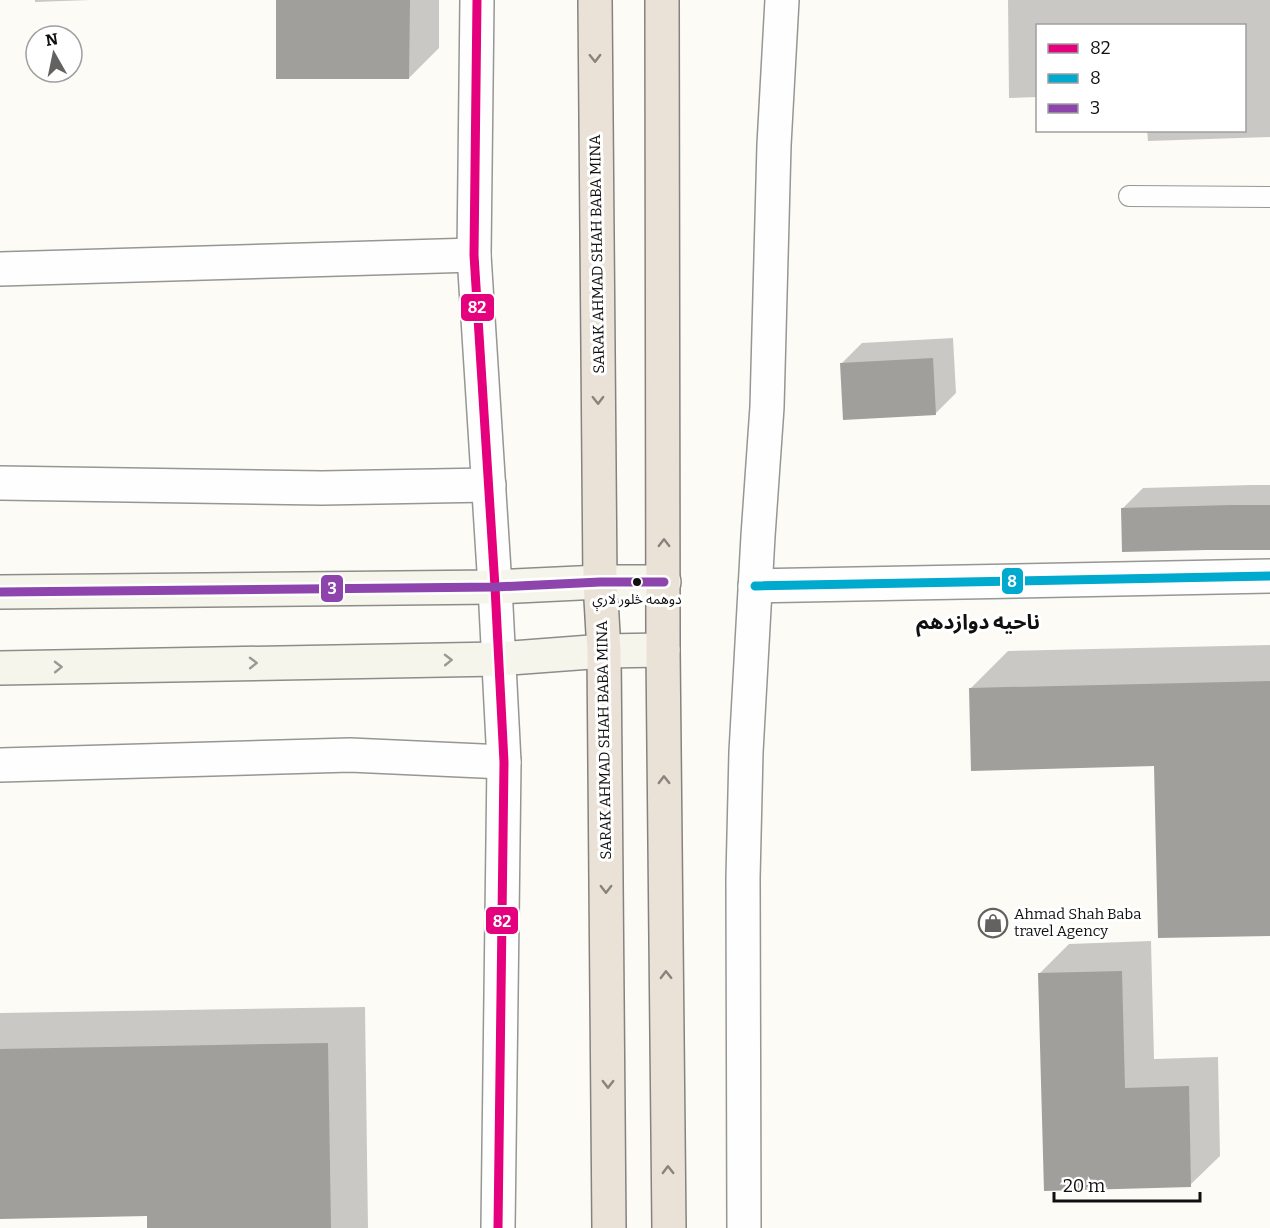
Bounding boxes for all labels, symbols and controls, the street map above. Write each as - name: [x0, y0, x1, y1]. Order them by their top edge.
- north arrow: [24, 24, 84, 84]
- legend: [1036, 24, 1246, 132]
- text: N: [44, 29, 59, 50]
- text: 82: [1090, 37, 1111, 59]
- one-way arrow: [589, 54, 601, 63]
- text: 8: [1090, 67, 1101, 89]
- text: 3: [1090, 97, 1100, 119]
- street label: SARAK AHMAD SHAH BABA MINA: [586, 134, 608, 374]
- line badge: 82: [460, 293, 495, 322]
- text: 82: [468, 298, 486, 317]
- one-way arrow: [592, 396, 605, 405]
- one-way arrow: [658, 538, 670, 547]
- line badge: 8: [1001, 567, 1024, 595]
- text: 8: [1007, 572, 1017, 591]
- line badge: 3: [320, 574, 344, 603]
- marker: دوهمه څلور لارې: [631, 576, 643, 588]
- text: 3: [327, 579, 337, 598]
- place label: دوهمه څلور لارې: [592, 591, 682, 612]
- district label: ناحیه دوازدهم: [916, 609, 1040, 637]
- street label: SARAK AHMAD SHAH BABA MINA: [593, 620, 615, 860]
- one-way arrow: [444, 654, 453, 666]
- one-way arrow: [249, 657, 258, 669]
- one-way arrow: [54, 660, 63, 673]
- one-way arrow: [658, 775, 670, 784]
- one-way arrow: [600, 885, 612, 894]
- place label: Ahmad Shah Baba travel Agency: [1014, 905, 1141, 940]
- line badge: 82: [485, 906, 519, 935]
- shop icon: Ahmad Shah Baba travel Agency: [977, 907, 1009, 939]
- text: 82: [493, 912, 511, 931]
- one-way arrow: [660, 970, 672, 979]
- one-way arrow: [601, 1080, 614, 1089]
- one-way arrow: [662, 1165, 674, 1174]
- scale bar: [1054, 1165, 1200, 1203]
- text: 20 m: [1063, 1175, 1105, 1197]

